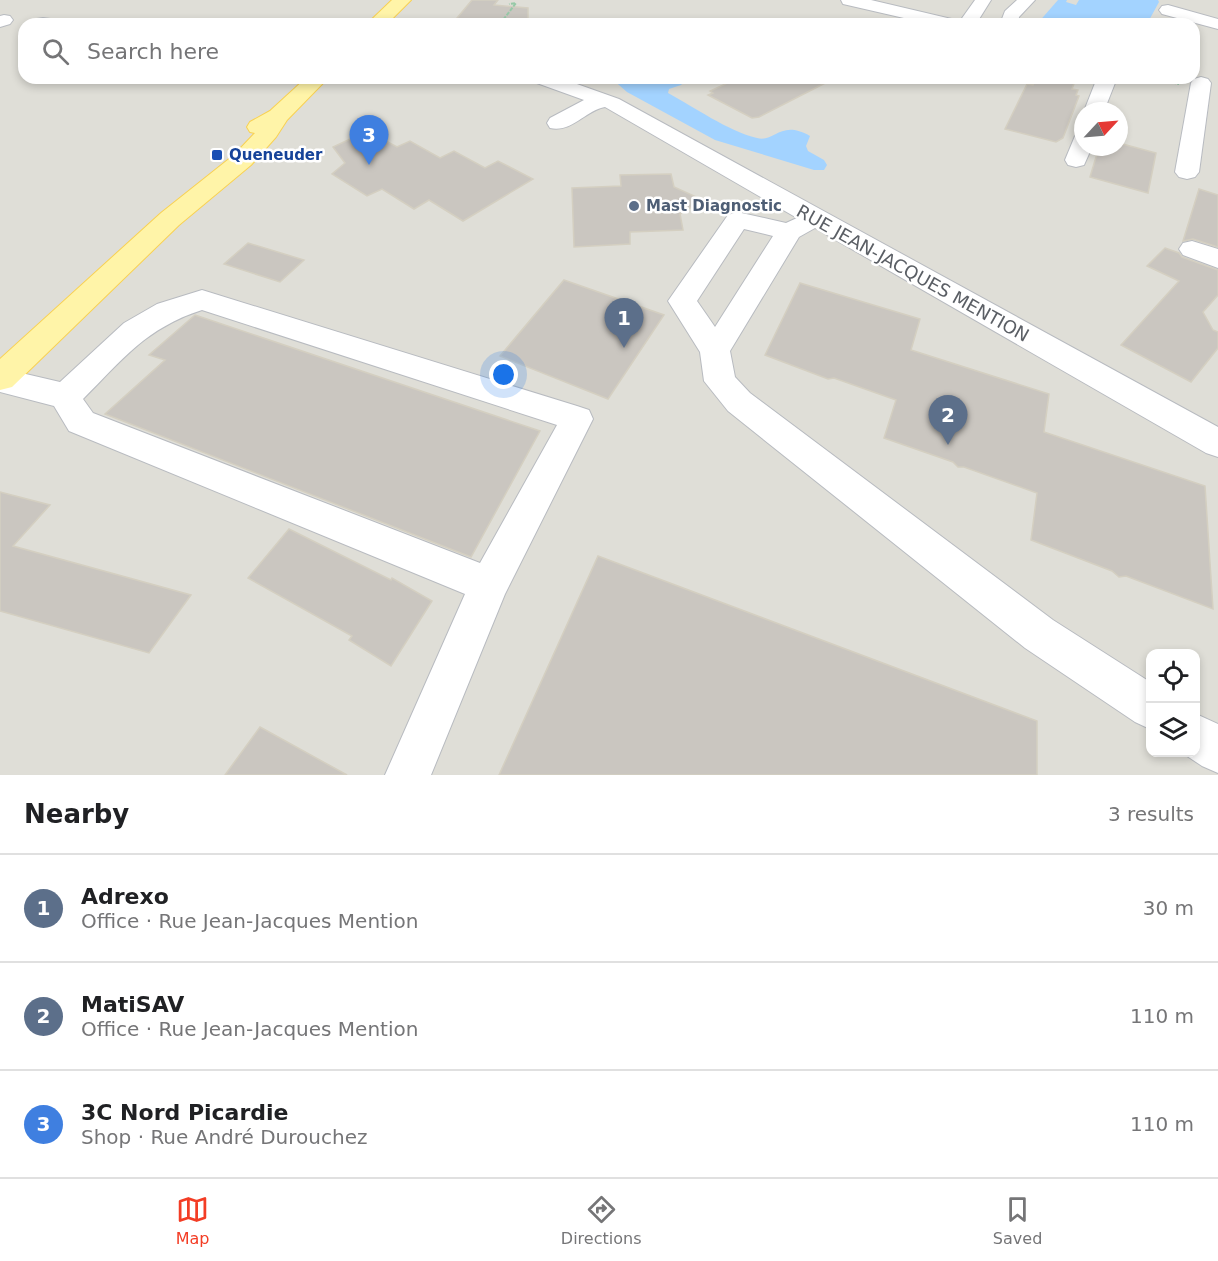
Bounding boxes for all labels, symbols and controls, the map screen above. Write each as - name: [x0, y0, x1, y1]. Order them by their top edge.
- search box: [18, 18, 1200, 84]
- icon: search: [39, 35, 72, 68]
- text: Search here: [87, 39, 219, 64]
- north arrow: [1074, 102, 1128, 156]
- pin: 3: [350, 116, 388, 165]
- place label: Queneuder: [229, 146, 323, 164]
- marker: Queneuder: [210, 148, 224, 162]
- place label: Mast Diagnostic: [646, 197, 782, 215]
- marker: Mast Diagnostic: [627, 199, 641, 213]
- street label: RUE JEAN-JACQUES MENTION: [793, 200, 1033, 346]
- pin: 1: [604, 298, 644, 348]
- your location: [489, 360, 518, 389]
- pin: 2: [928, 396, 968, 445]
- map controls: [1146, 649, 1200, 757]
- button: locate: [1146, 649, 1200, 703]
- button: layers: [1146, 703, 1200, 757]
- text: Nearby: [24, 799, 129, 829]
- text: 3 results: [1108, 802, 1194, 826]
- text: Adrexo: [81, 884, 169, 909]
- text: 1: [37, 896, 50, 920]
- text: 30 m: [1143, 896, 1194, 920]
- text: Office · Rue Jean-Jacques Mention: [81, 909, 418, 933]
- text: MatiSAV: [81, 992, 184, 1017]
- text: 2: [37, 1004, 50, 1028]
- text: 110 m: [1130, 1004, 1194, 1028]
- text: Office · Rue Jean-Jacques Mention: [81, 1017, 418, 1041]
- text: 3C Nord Picardie: [81, 1100, 289, 1125]
- text: 3: [37, 1112, 50, 1136]
- text: 110 m: [1130, 1112, 1194, 1136]
- text: Shop · Rue André Durouchez: [81, 1125, 367, 1149]
- tab: Map: [176, 1193, 209, 1248]
- tab: Directions: [561, 1193, 641, 1248]
- tab: Saved: [993, 1193, 1042, 1248]

